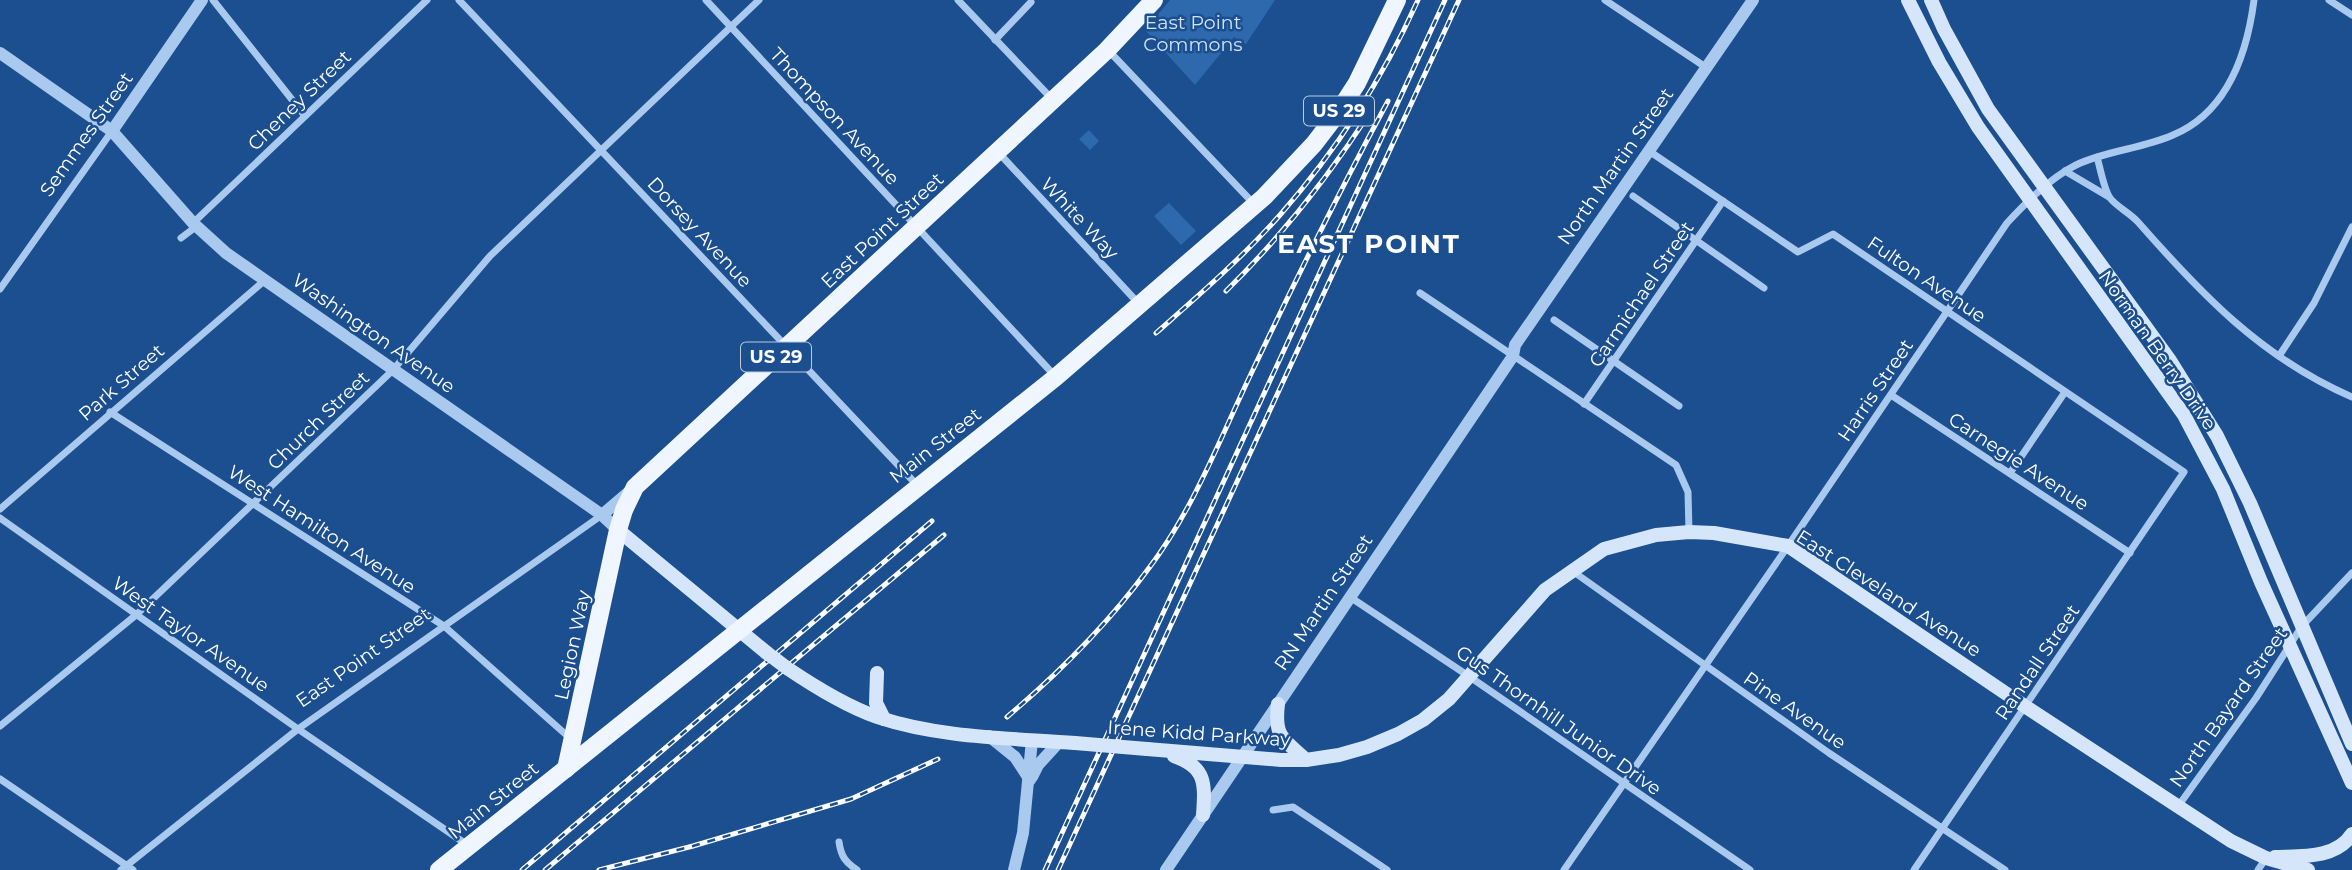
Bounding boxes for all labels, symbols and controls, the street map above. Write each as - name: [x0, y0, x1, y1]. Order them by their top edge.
- park label: East Point Commons: [1143, 11, 1243, 56]
- street label: Thompson Avenue: [765, 43, 904, 190]
- street label: Cheney Street: [243, 45, 356, 155]
- street label: Semmes Street: [35, 67, 138, 201]
- street label: North Martin Street: [1553, 83, 1678, 249]
- road number: US 29: [1304, 96, 1374, 126]
- street label: East Point Street: [816, 167, 949, 293]
- street label: Dorsey Avenue: [643, 172, 757, 292]
- street label: White Way: [1036, 173, 1124, 265]
- street label: Carmichael Street: [1584, 217, 1699, 372]
- district label: EAST POINT: [1277, 228, 1461, 260]
- street label: Fulton Avenue: [1863, 231, 1990, 328]
- street label: Norman Berry Drive: [2094, 266, 2221, 435]
- street label: Washington Avenue: [288, 269, 459, 398]
- street label: Harris Street: [1833, 335, 1918, 446]
- street label: Park Street: [74, 339, 169, 426]
- road number: US 29: [741, 342, 811, 372]
- street label: Church Street: [263, 366, 374, 475]
- street label: Main Street: [885, 402, 986, 488]
- street label: Carnegie Avenue: [1944, 407, 2093, 515]
- street label: West Hamilton Avenue: [224, 460, 420, 599]
- street label: East Cleveland Avenue: [1792, 525, 1985, 662]
- street label: RN Martin Street: [1269, 529, 1378, 675]
- street label: West Taylor Avenue: [108, 572, 274, 697]
- street label: Legion Way: [550, 587, 595, 702]
- street label: Randall Street: [1990, 600, 2085, 724]
- street label: East Point Street: [292, 602, 435, 712]
- street label: North Bayard Street: [2165, 623, 2292, 792]
- street label: Gus Thornhill Junior Drive: [1452, 641, 1666, 800]
- street label: Pine Avenue: [1739, 667, 1850, 754]
- street label: Irene Kidd Parkway: [1107, 716, 1292, 751]
- street label: Main Street: [443, 757, 543, 844]

